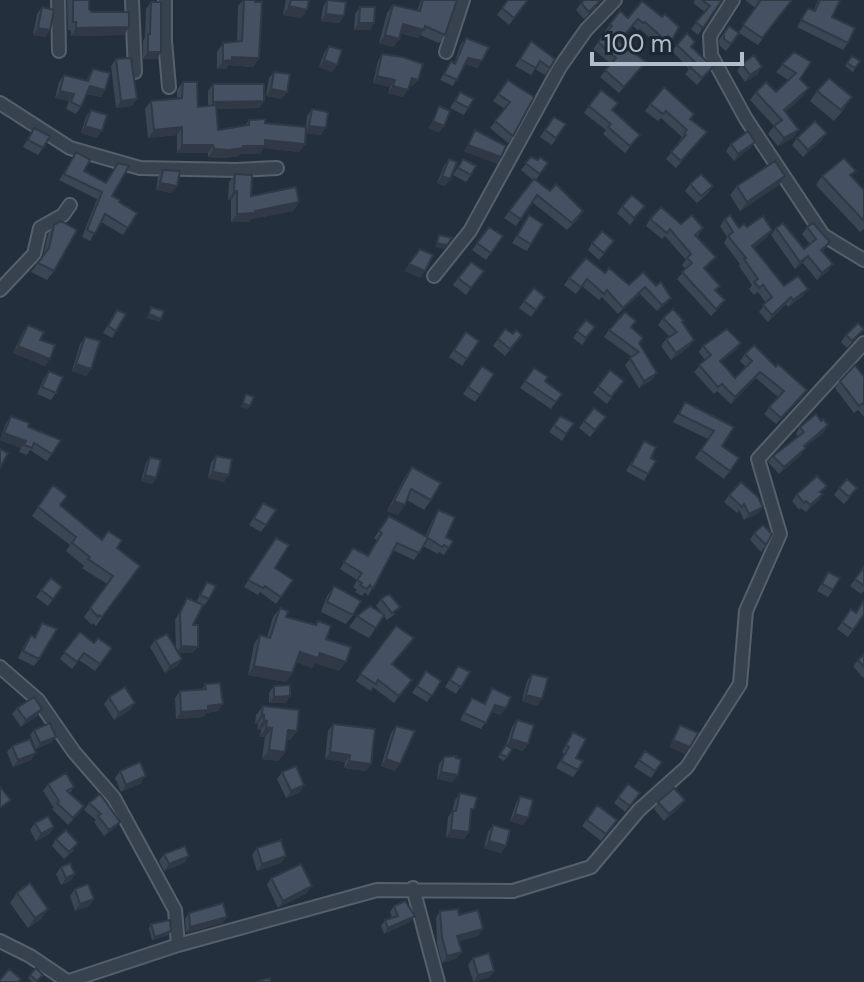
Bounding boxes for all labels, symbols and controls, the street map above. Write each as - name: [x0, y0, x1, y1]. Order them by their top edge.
- scale bar: [592, 16, 742, 66]
- text: 100 m: [604, 28, 672, 59]

